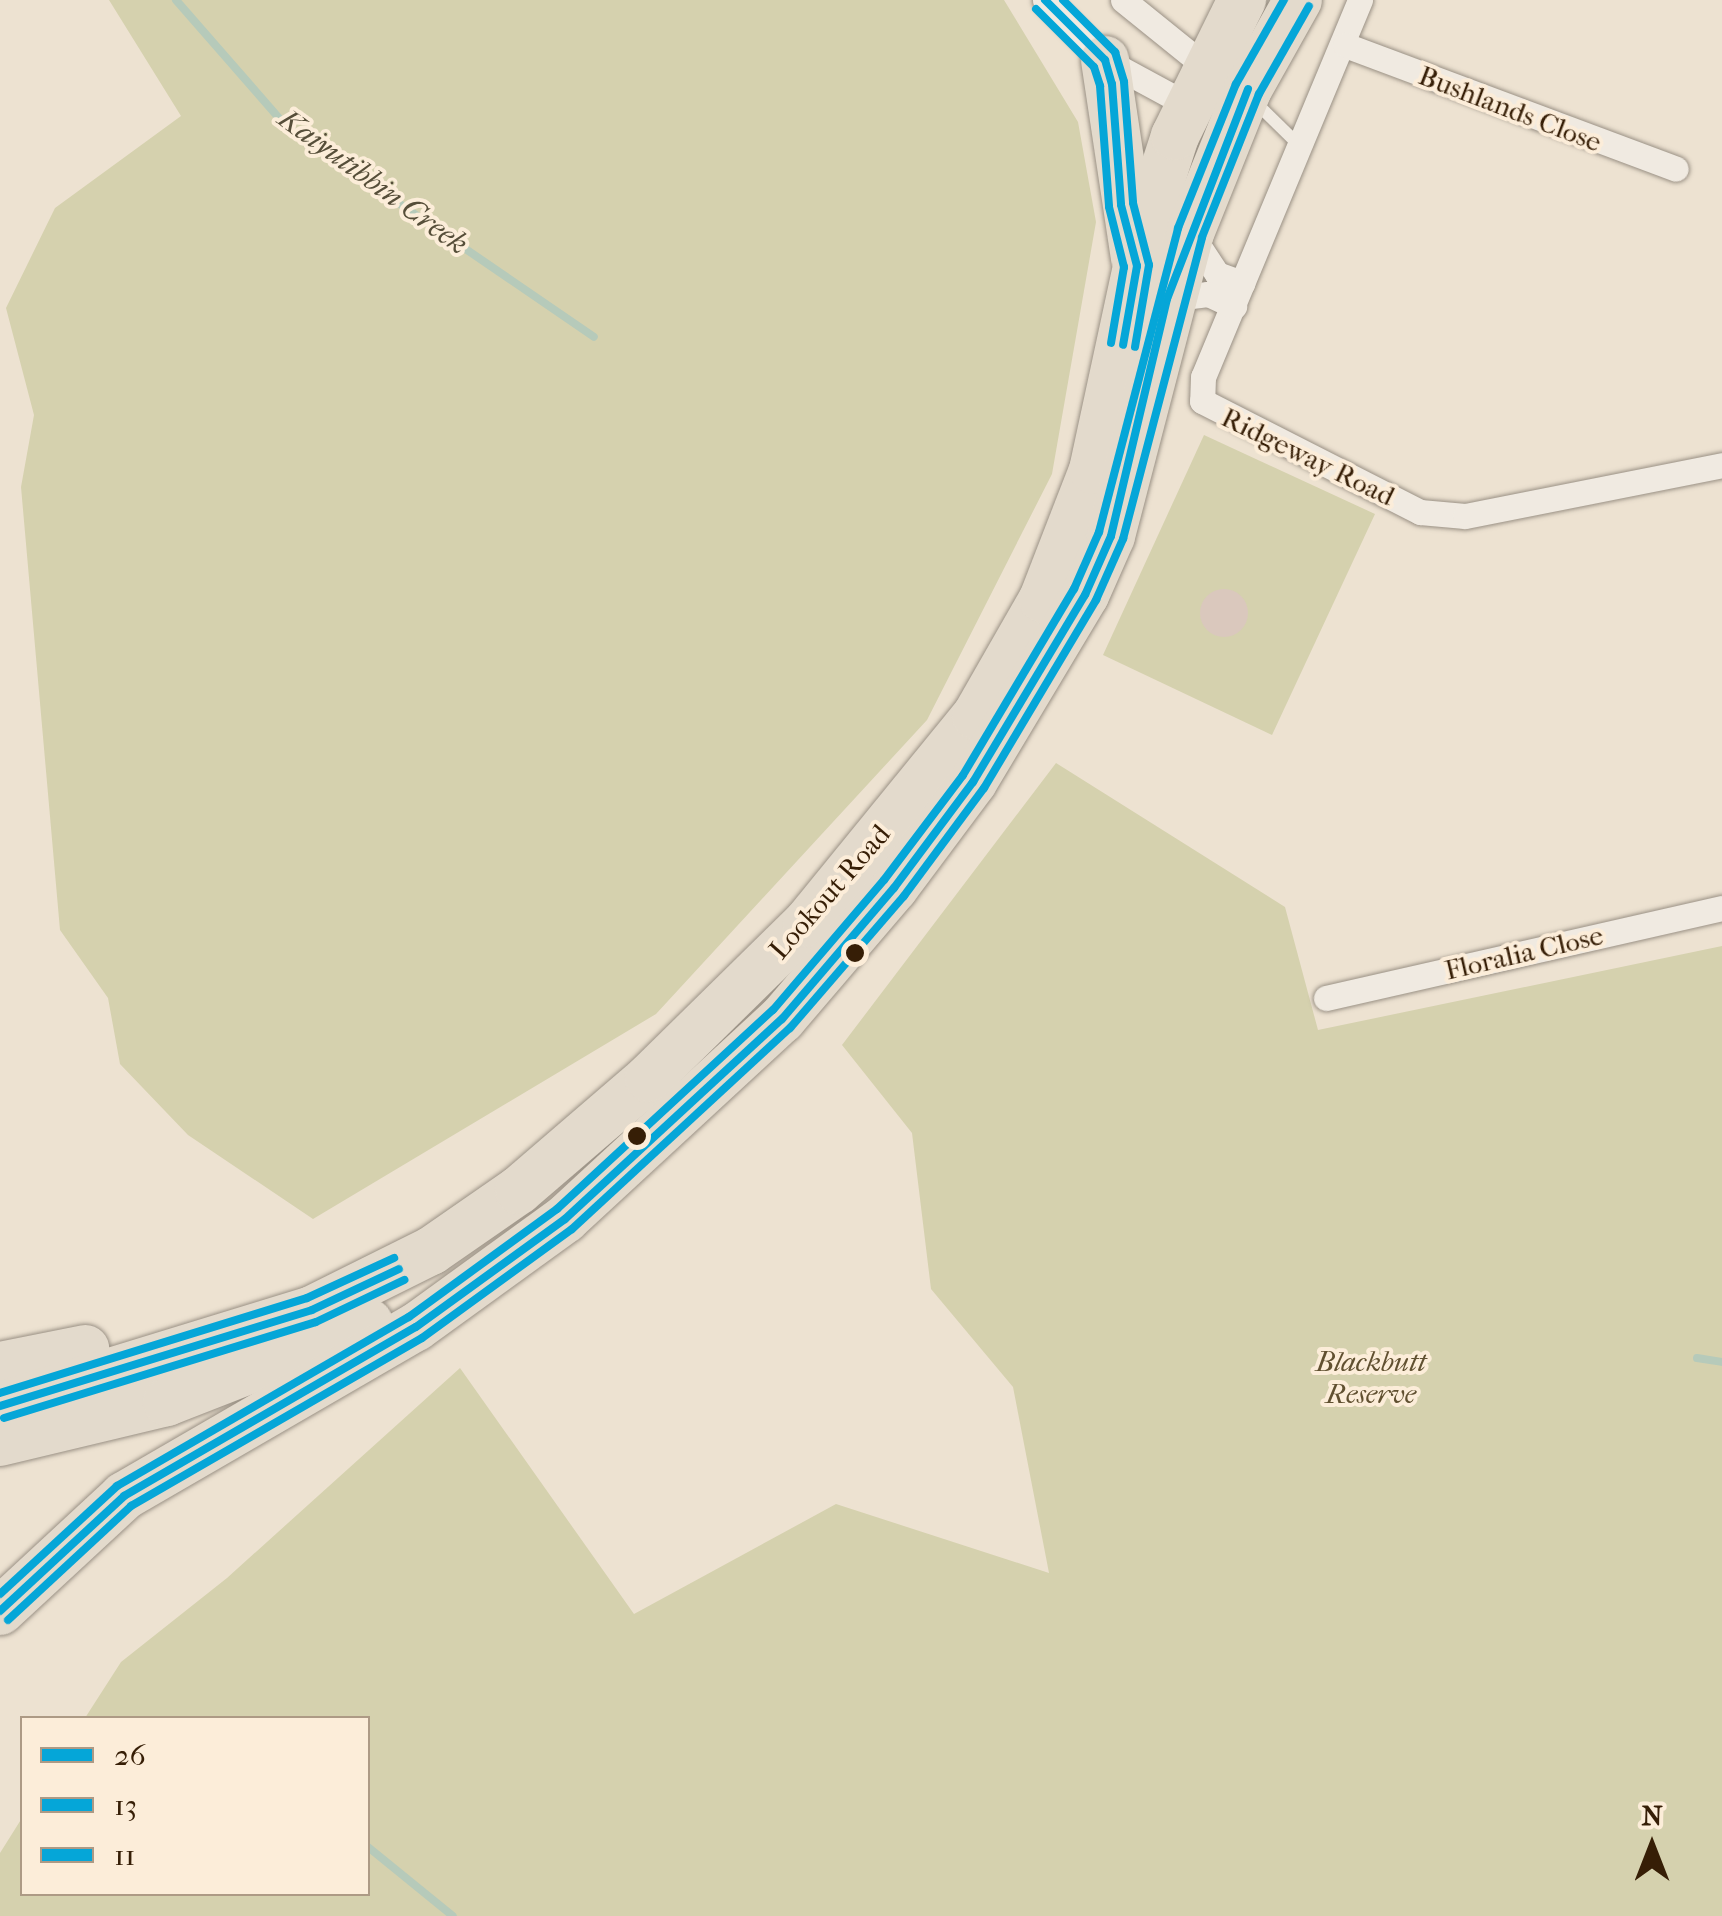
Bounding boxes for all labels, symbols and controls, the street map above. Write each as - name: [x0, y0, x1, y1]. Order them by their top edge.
- street label: Bushlands Close: [1414, 59, 1606, 159]
- water label: Kaiyutibbin Creek: [271, 101, 475, 263]
- street label: Ridgeway Road: [1216, 401, 1400, 513]
- street label: Lookout Road: [762, 818, 898, 966]
- street label: Floralia Close: [1442, 918, 1606, 988]
- unlabelled marker: [845, 943, 865, 963]
- unlabelled marker: [627, 1126, 647, 1146]
- park label: Blackbutt Reserve: [1316, 1345, 1426, 1411]
- legend: [20, 1716, 370, 1896]
- text: 26: [114, 1738, 146, 1773]
- text: 13: [114, 1788, 137, 1823]
- north arrow: [1602, 1796, 1702, 1896]
- text: N: [1641, 1799, 1663, 1832]
- text: 11: [114, 1838, 135, 1873]

